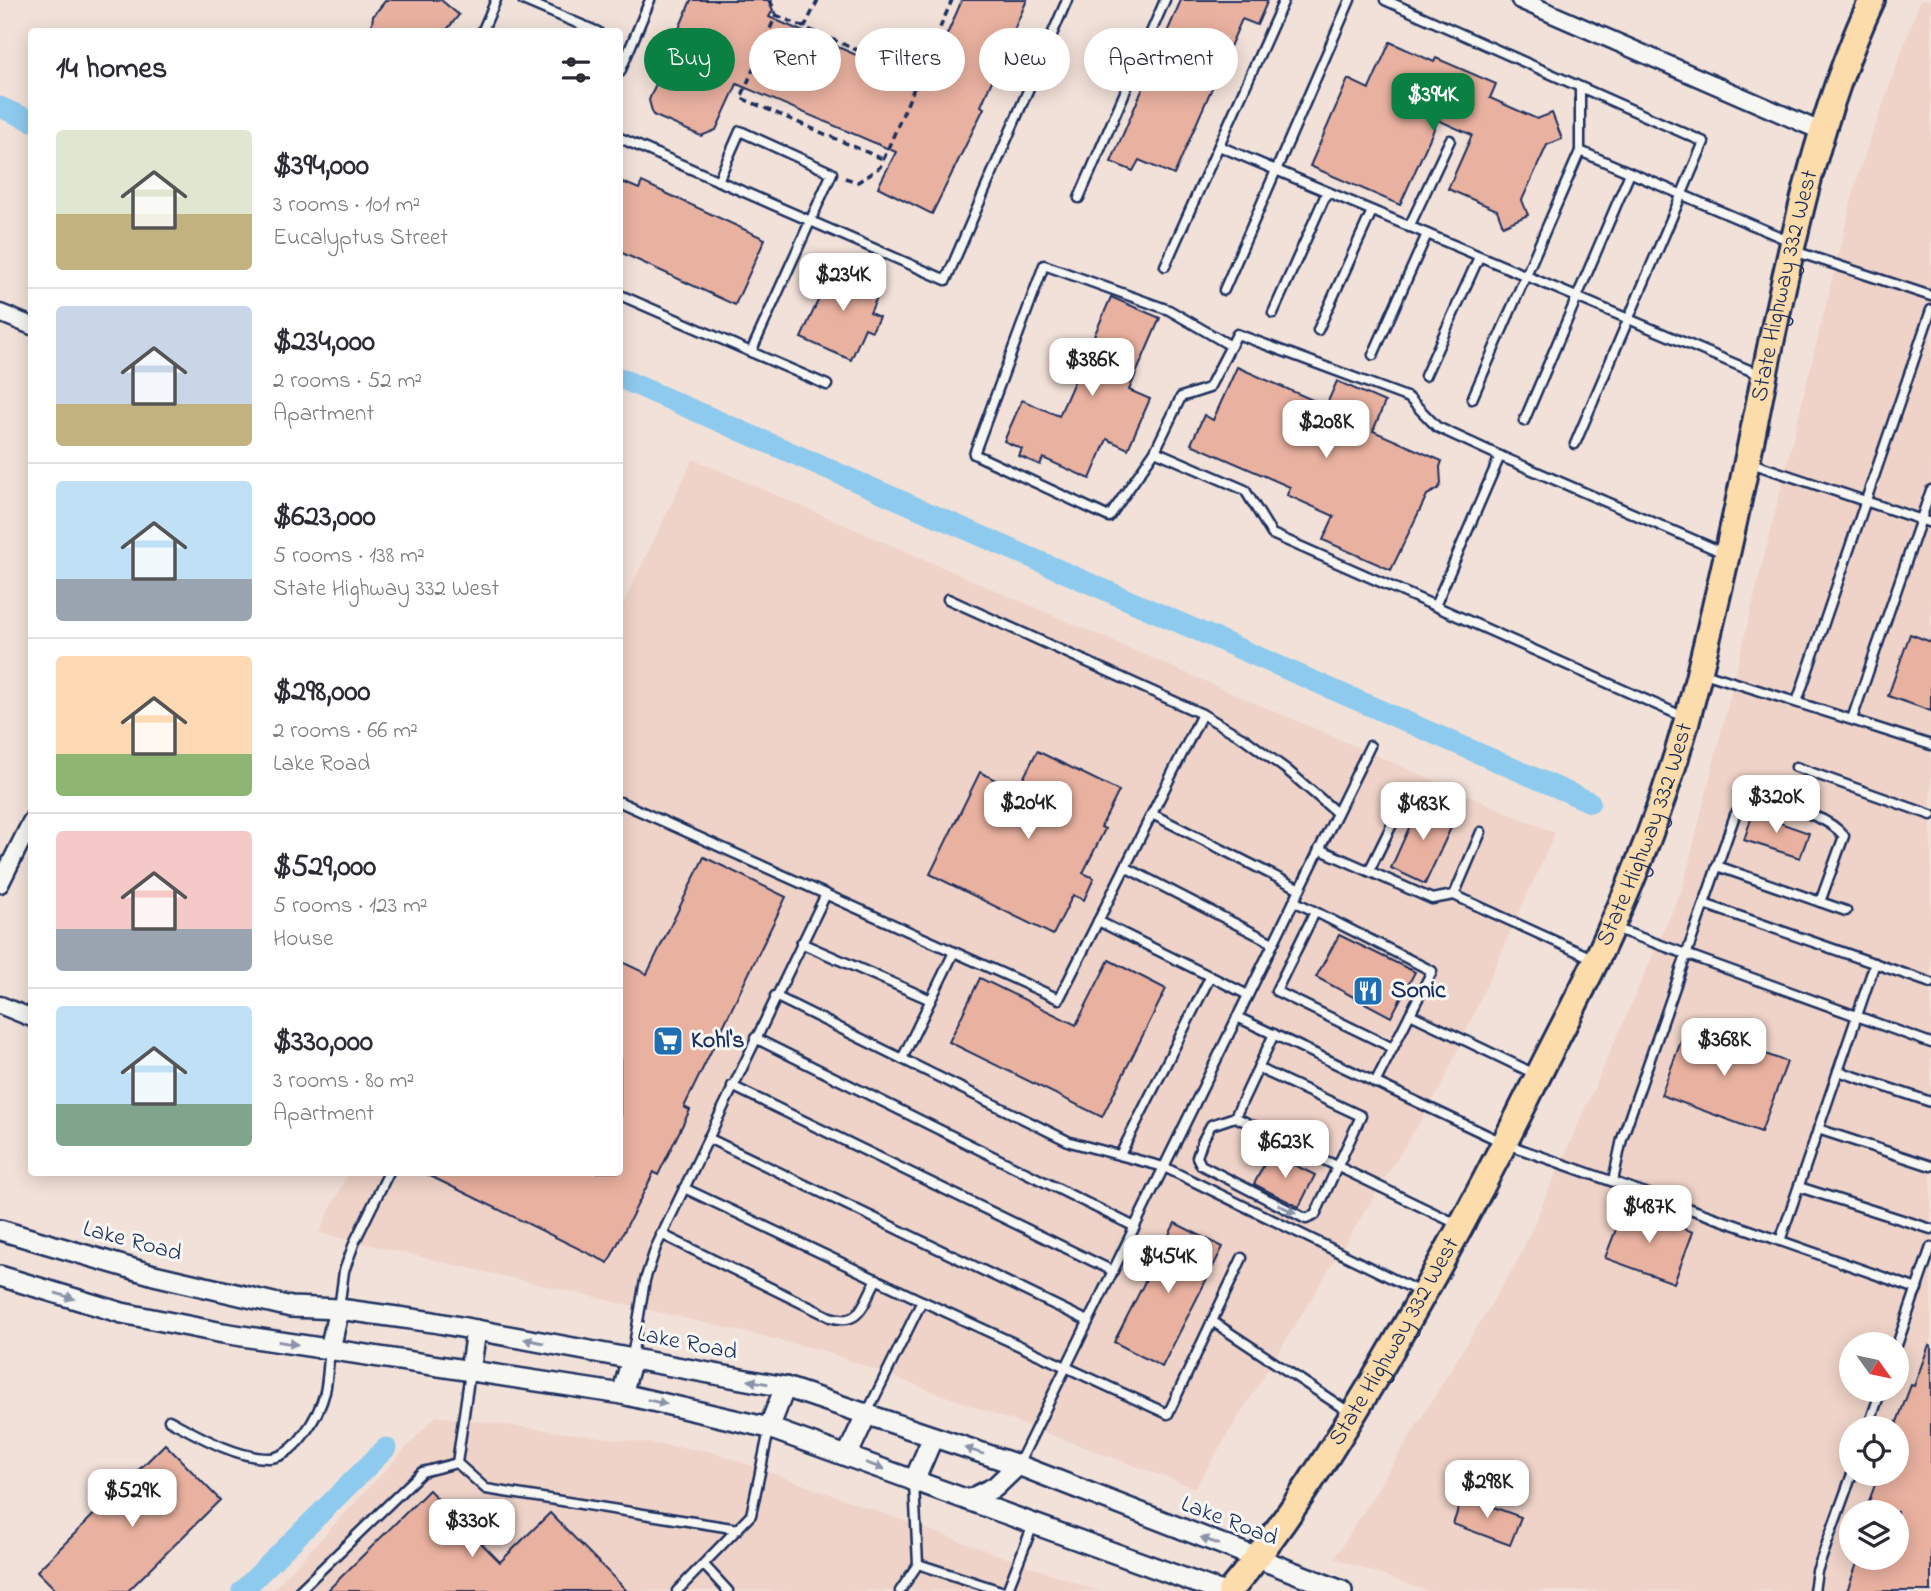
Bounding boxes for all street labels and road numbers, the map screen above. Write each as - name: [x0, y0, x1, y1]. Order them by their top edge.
- street label: State Highway 332 West: [1742, 166, 1828, 405]
- street label: State Highway 332 West: [1588, 719, 1703, 952]
- street label: Lake Road: [79, 1212, 186, 1272]
- street label: State Highway 332 West: [1320, 1231, 1469, 1453]
- street label: Lake Road: [634, 1317, 741, 1371]
- street label: Lake Road: [1175, 1488, 1283, 1557]

